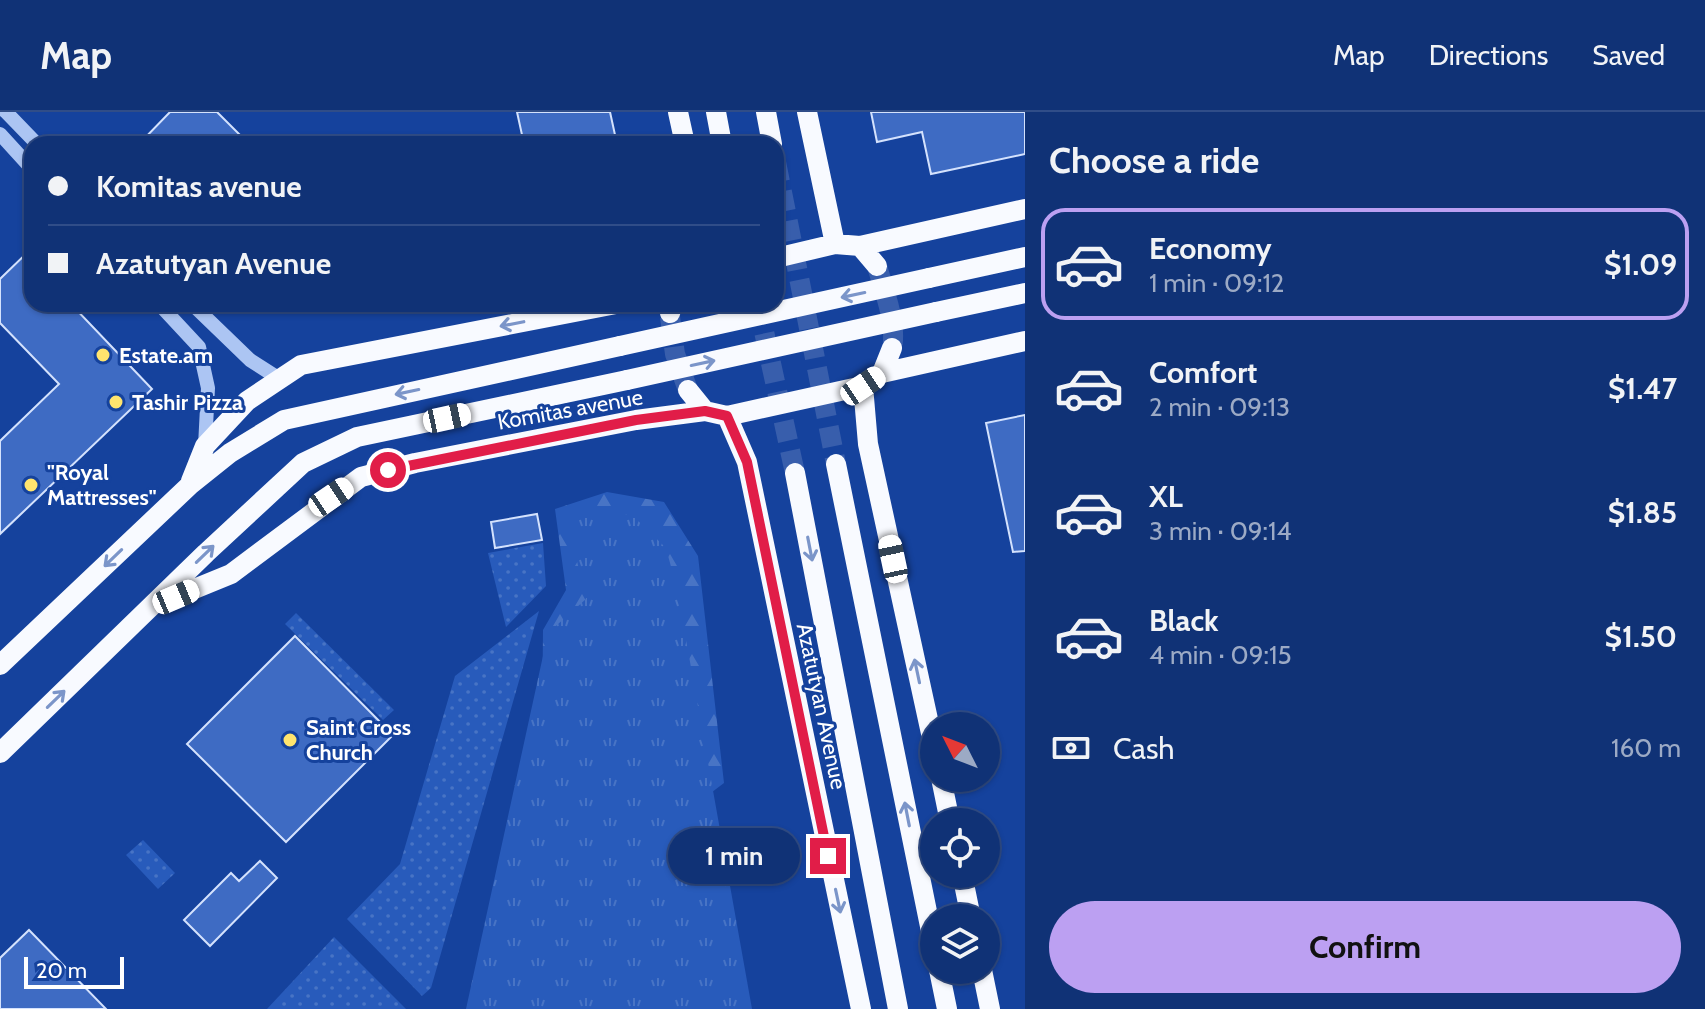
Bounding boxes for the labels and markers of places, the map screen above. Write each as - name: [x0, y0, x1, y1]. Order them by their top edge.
- place label: Estate.am: [119, 342, 213, 369]
- marker: Estate.am: [94, 346, 112, 364]
- place label: Tashir Pizza: [132, 389, 243, 416]
- marker: Tashir Pizza: [107, 393, 125, 411]
- place label: "Royal Mattresses": [47, 459, 157, 511]
- marker: "Royal Mattresses": [22, 476, 40, 494]
- place label: Saint Cross Church: [306, 714, 411, 766]
- marker: Saint Cross Church: [281, 731, 299, 749]

